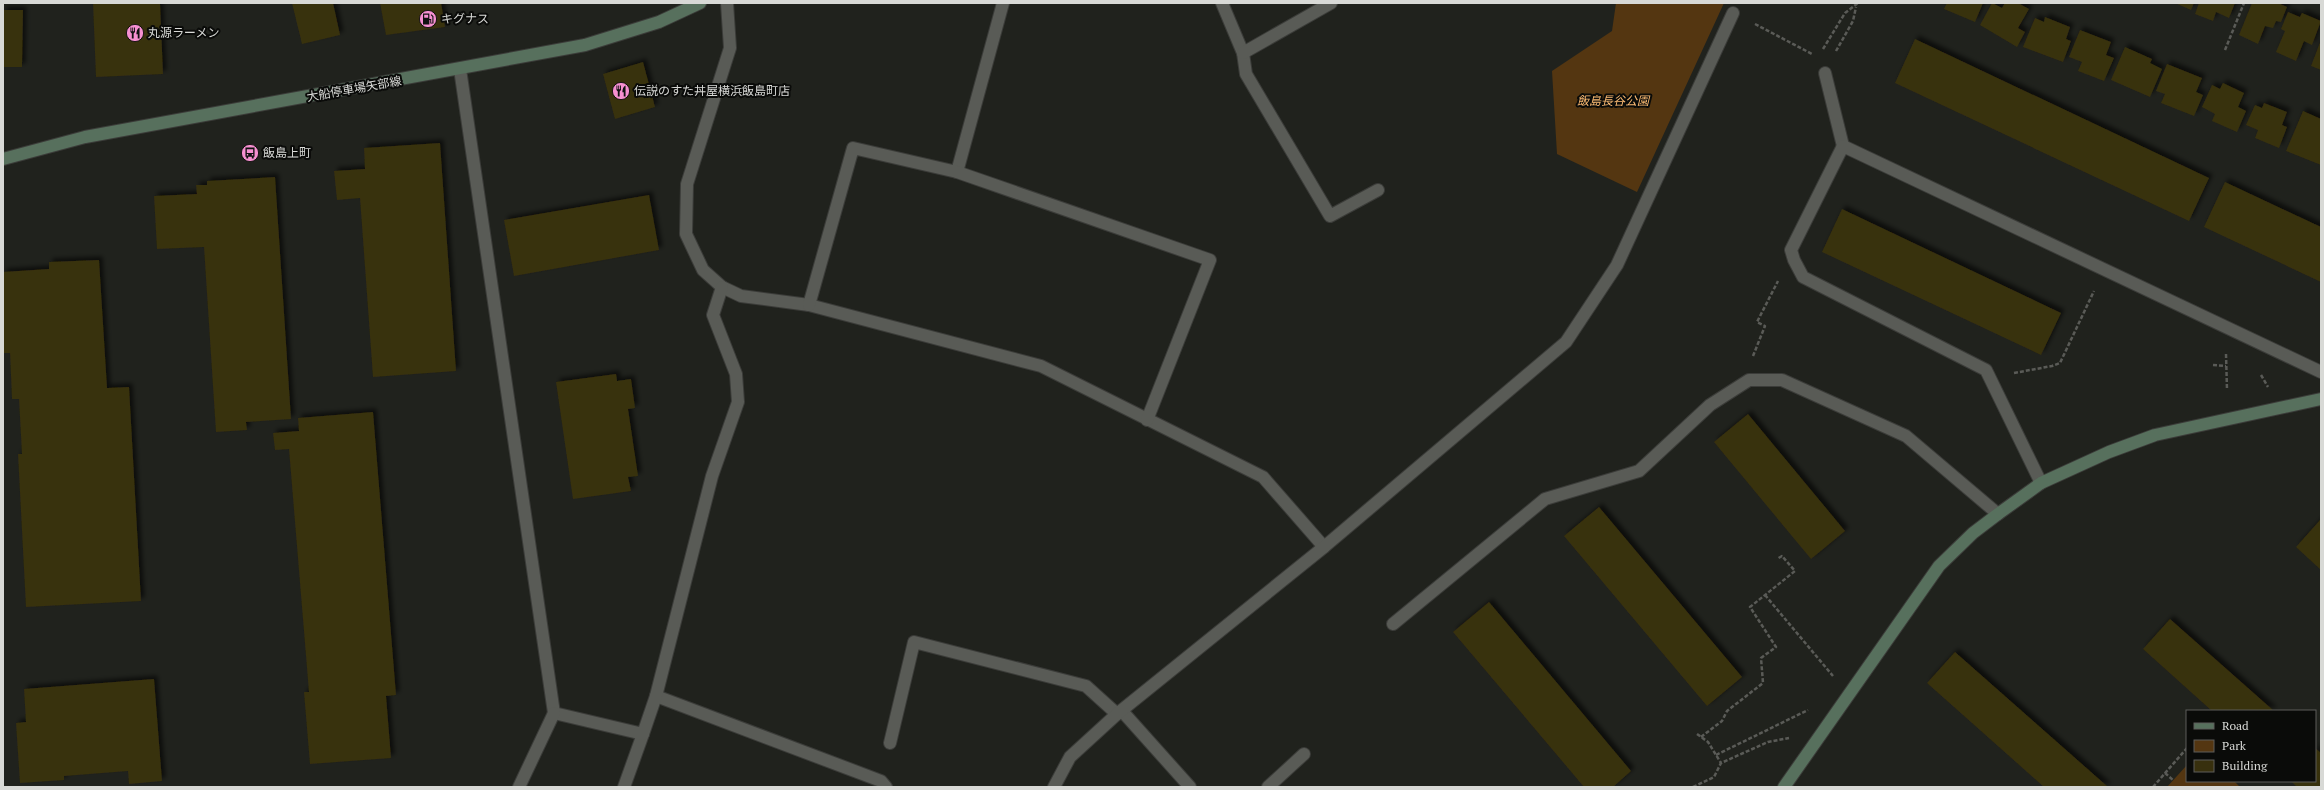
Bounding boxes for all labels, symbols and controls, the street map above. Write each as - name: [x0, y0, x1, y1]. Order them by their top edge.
- fuel station icon: キグナス: [418, 9, 438, 29]
- place label: キグナス: [441, 11, 489, 26]
- restaurant icon: 丸源ラーメン: [125, 23, 145, 43]
- place label: 丸源ラーメン: [148, 25, 220, 40]
- street label: 大船停車場矢部線: [305, 73, 402, 104]
- restaurant icon: 伝説のすた丼屋横浜飯島町店: [611, 81, 631, 101]
- place label: 伝説のすた丼屋横浜飯島町店: [634, 83, 790, 98]
- park label: 飯島長谷公園: [1577, 93, 1651, 108]
- bus stop icon: 飯島上町: [240, 143, 260, 163]
- place label: 飯島上町: [263, 145, 311, 160]
- legend: [2186, 710, 2316, 782]
- text: Road: [2222, 718, 2249, 733]
- text: Park: [2222, 738, 2247, 753]
- text: Building: [2222, 758, 2268, 773]

